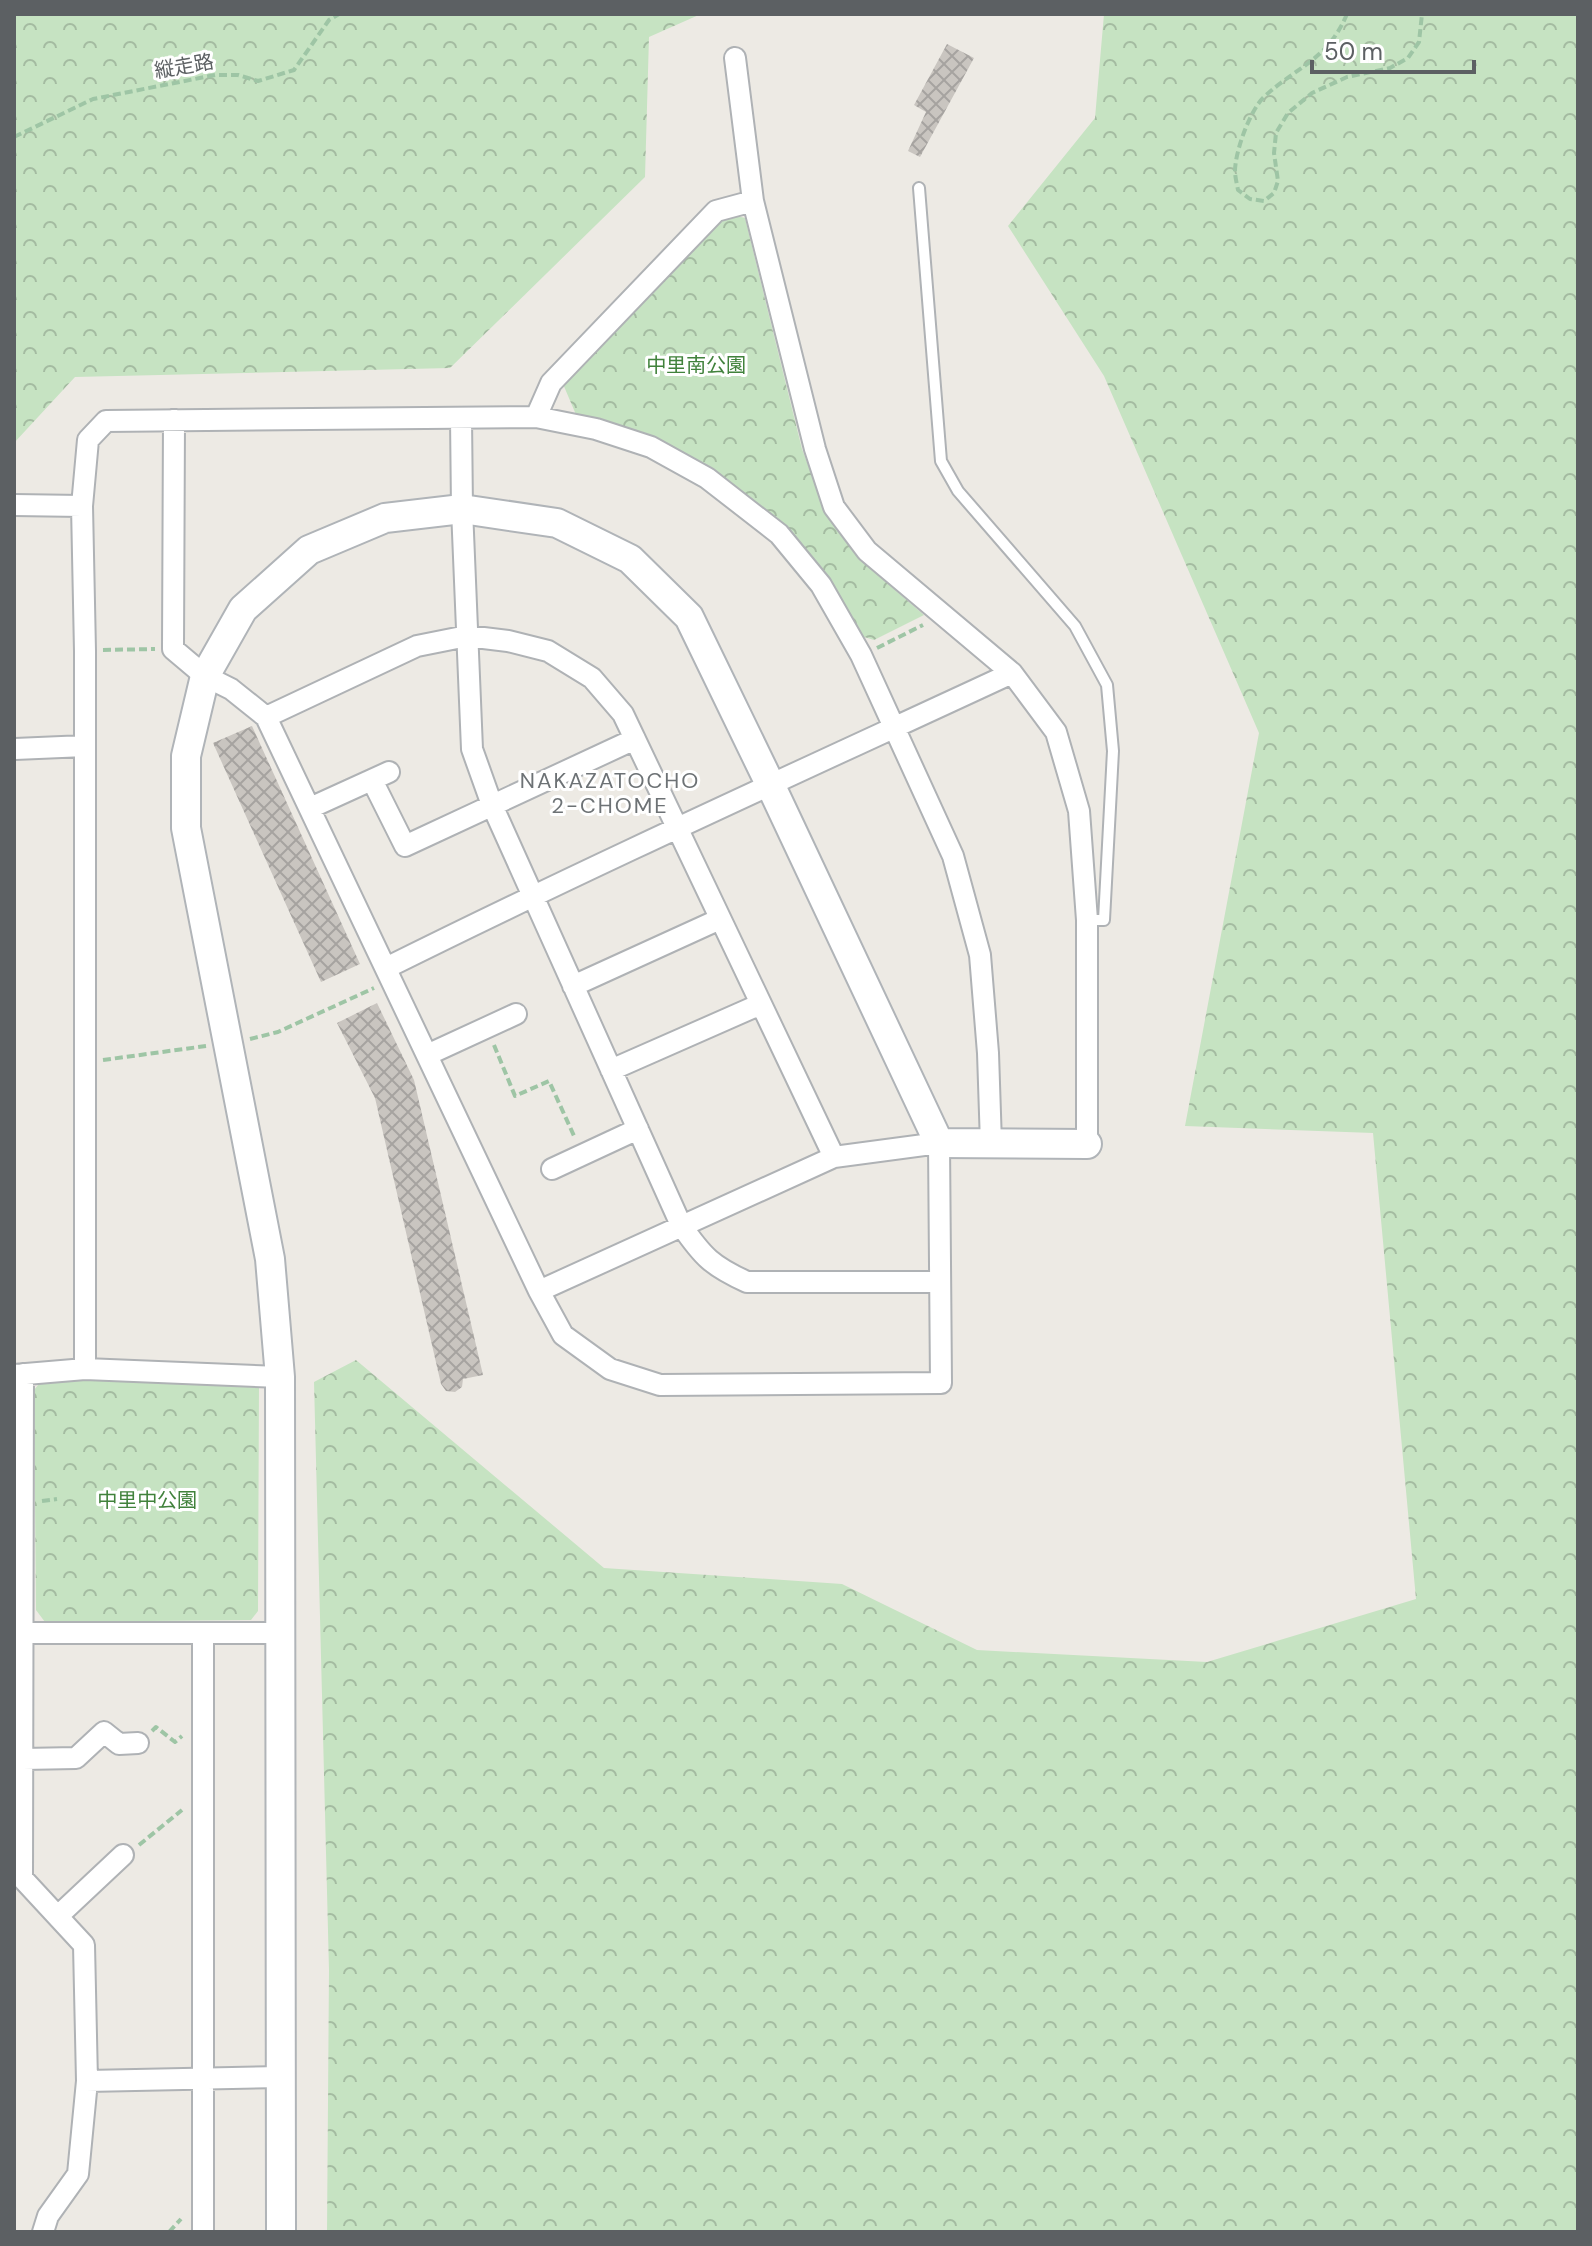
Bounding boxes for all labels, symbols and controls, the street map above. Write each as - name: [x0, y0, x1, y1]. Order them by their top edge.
- scale bar: [1312, 24, 1474, 74]
- text: 50 m: [1324, 36, 1383, 67]
- street label: 縦走路: [152, 48, 216, 84]
- park label: 中里南公園: [646, 352, 746, 378]
- district label: NAKAZATOCHO 2-CHOME: [520, 766, 700, 820]
- park label: 中里中公園: [97, 1487, 197, 1513]

